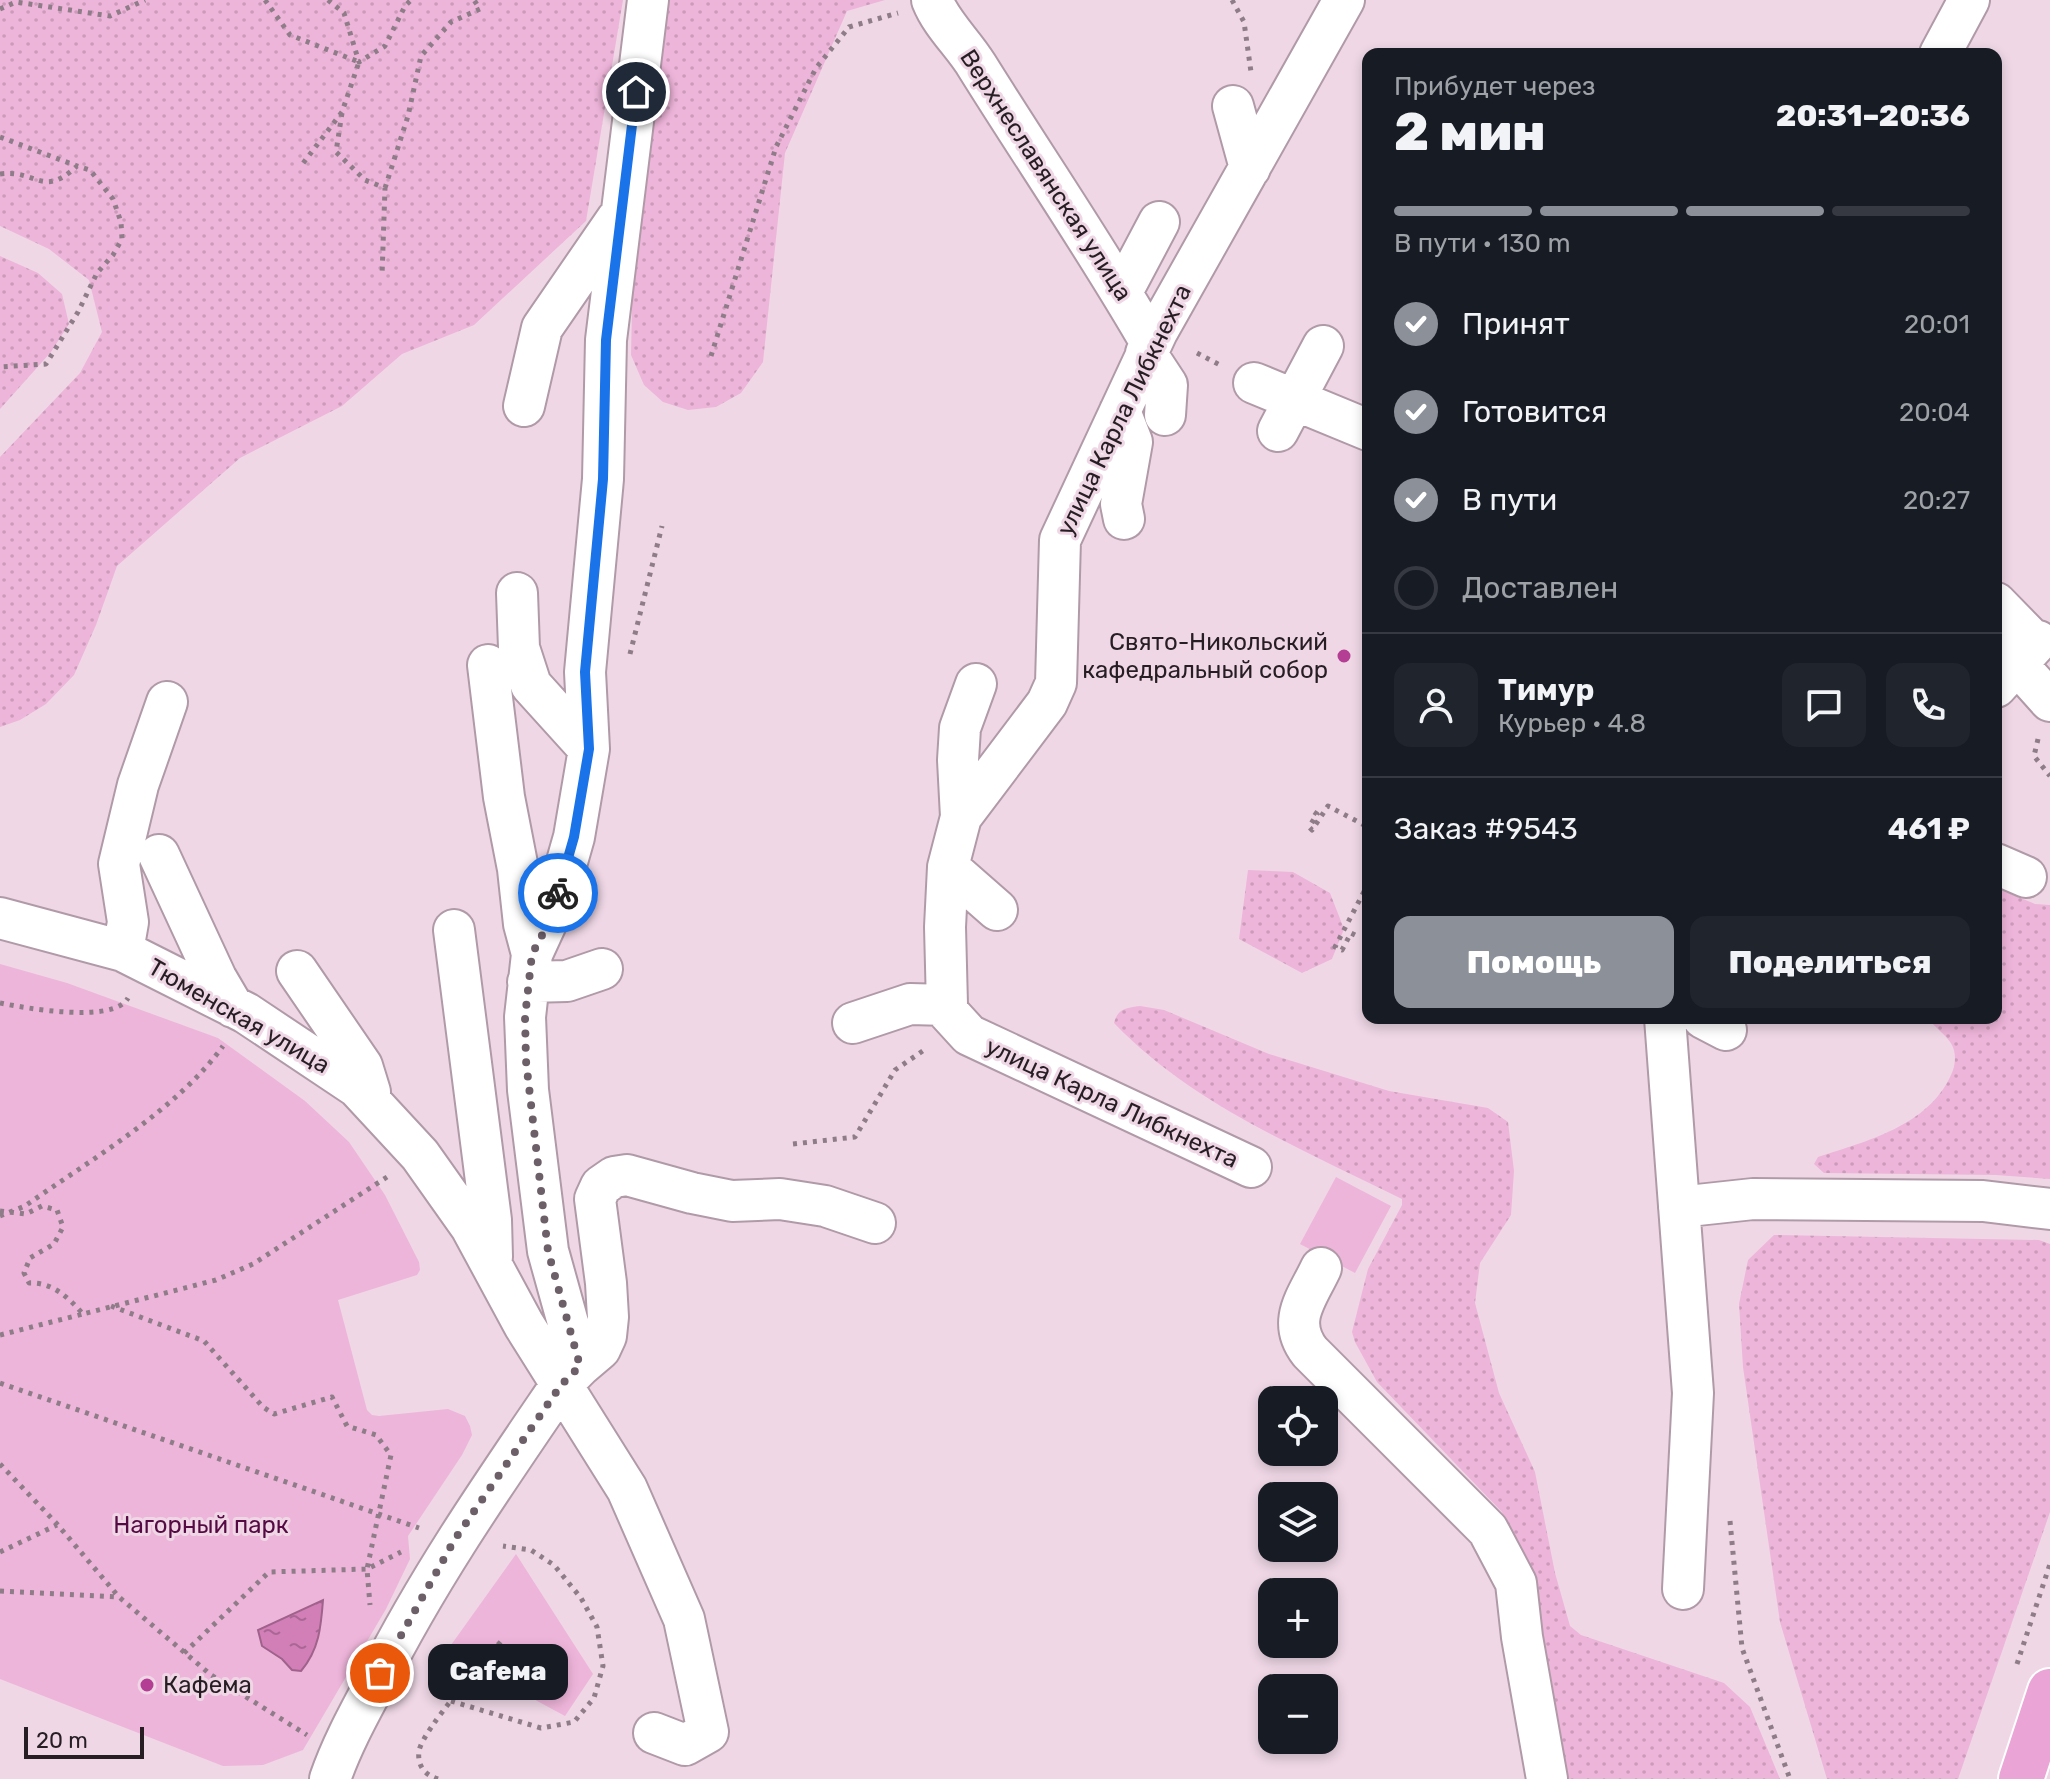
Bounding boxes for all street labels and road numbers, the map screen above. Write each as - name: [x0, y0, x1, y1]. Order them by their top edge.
- street label: Верхнеславянская улица: [954, 44, 1138, 306]
- street label: улица Карла Либкнехта: [1051, 280, 1197, 540]
- street label: Тюменская улица: [143, 953, 335, 1079]
- street label: улица Карла Либкнехта: [981, 1032, 1243, 1174]

